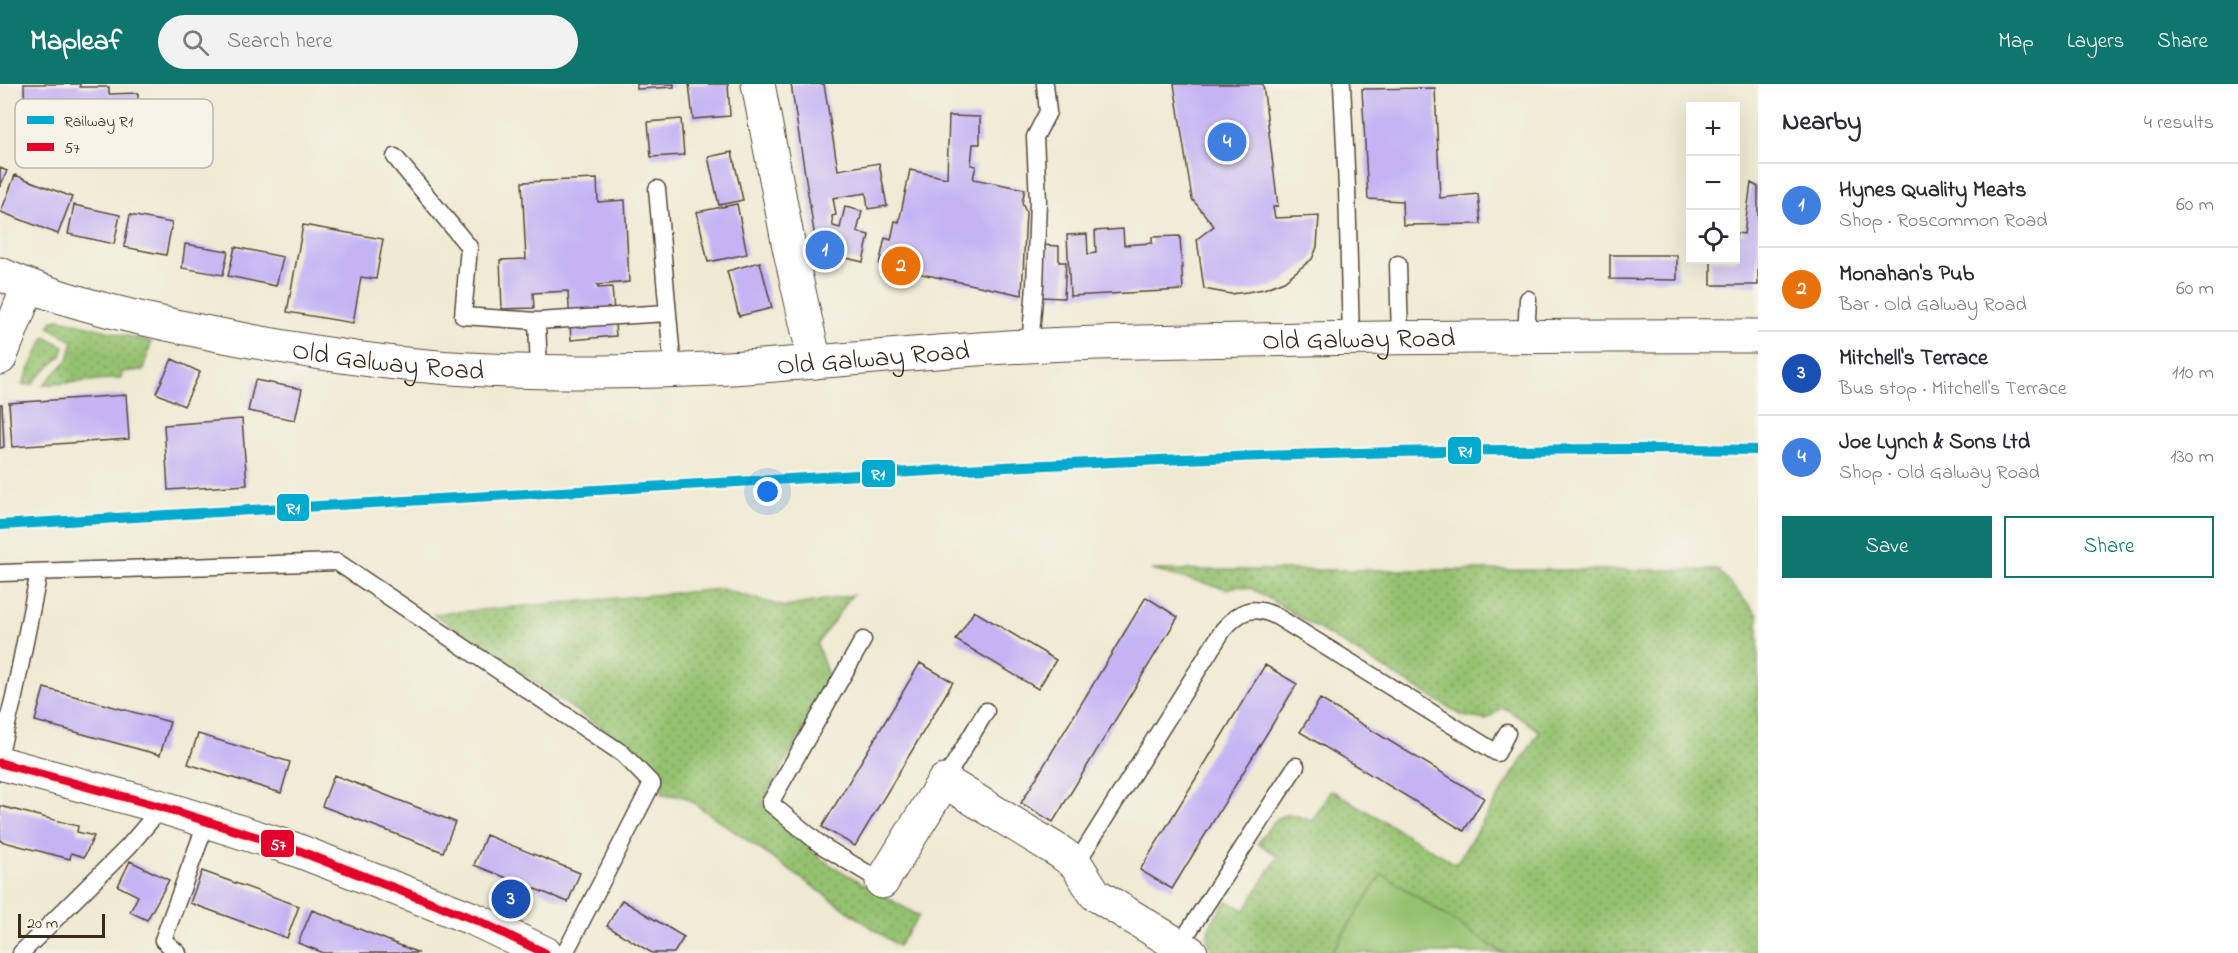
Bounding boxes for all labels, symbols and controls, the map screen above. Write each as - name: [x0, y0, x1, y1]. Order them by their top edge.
- search box: [158, 15, 578, 69]
- text: Mapleaf: [30, 22, 122, 63]
- icon: search: [179, 26, 212, 59]
- text: Search here: [227, 26, 332, 58]
- text: Map: [1998, 27, 2034, 57]
- text: Layers: [2067, 27, 2124, 57]
- text: Share: [2157, 27, 2208, 57]
- legend: [15, 99, 213, 168]
- map controls: [1686, 102, 1740, 264]
- button: +: [1686, 102, 1740, 156]
- text: Nearby: [1782, 104, 1861, 142]
- text: 4 results: [2144, 109, 2214, 138]
- text: Railway R1: [64, 110, 133, 134]
- pin: 4: [1208, 120, 1246, 164]
- text: 57: [64, 137, 80, 161]
- button: −: [1686, 156, 1740, 210]
- text: Hynes Quality Meats: [1839, 175, 2026, 207]
- text: 1: [1798, 191, 1805, 220]
- text: 60 m: [2176, 191, 2214, 220]
- text: Shop · Roscommon Road: [1839, 207, 2048, 236]
- button: locate: [1686, 210, 1740, 264]
- pin: 1: [806, 228, 844, 272]
- pin: 2: [882, 244, 920, 288]
- text: Monahan's Pub: [1839, 259, 1974, 291]
- text: 2: [1797, 275, 1806, 304]
- text: 60 m: [2176, 275, 2214, 304]
- text: Bar · Old Galway Road: [1839, 291, 2027, 320]
- street label: Old Galway Road: [1262, 320, 1456, 362]
- street label: Old Galway Road: [289, 332, 485, 392]
- street label: Old Galway Road: [776, 333, 971, 387]
- text: Mitchell's Terrace: [1839, 343, 1988, 375]
- text: 3: [1797, 359, 1806, 388]
- text: 110 m: [2172, 359, 2214, 388]
- text: Bus stop · Mitchell's Terrace: [1839, 375, 2067, 404]
- text: Joe Lynch & Sons Ltd: [1839, 427, 2030, 459]
- line badge: R1: [1447, 436, 1482, 465]
- text: R1: [1457, 440, 1473, 464]
- text: 4: [1797, 443, 1806, 472]
- text: 130 m: [2170, 443, 2214, 472]
- line badge: R1: [861, 459, 896, 488]
- text: Shop · Old Galway Road: [1839, 459, 2040, 488]
- text: R1: [870, 463, 886, 487]
- your location: [753, 477, 782, 506]
- line badge: R1: [276, 493, 310, 522]
- text: R1: [285, 497, 301, 521]
- button: Save: [1782, 516, 1992, 578]
- button: Share: [2004, 516, 2214, 578]
- line badge: 57: [260, 829, 295, 858]
- text: 57: [270, 834, 286, 858]
- pin: 3: [492, 876, 530, 922]
- scale bar: [18, 911, 105, 938]
- text: 20 m: [27, 912, 58, 936]

